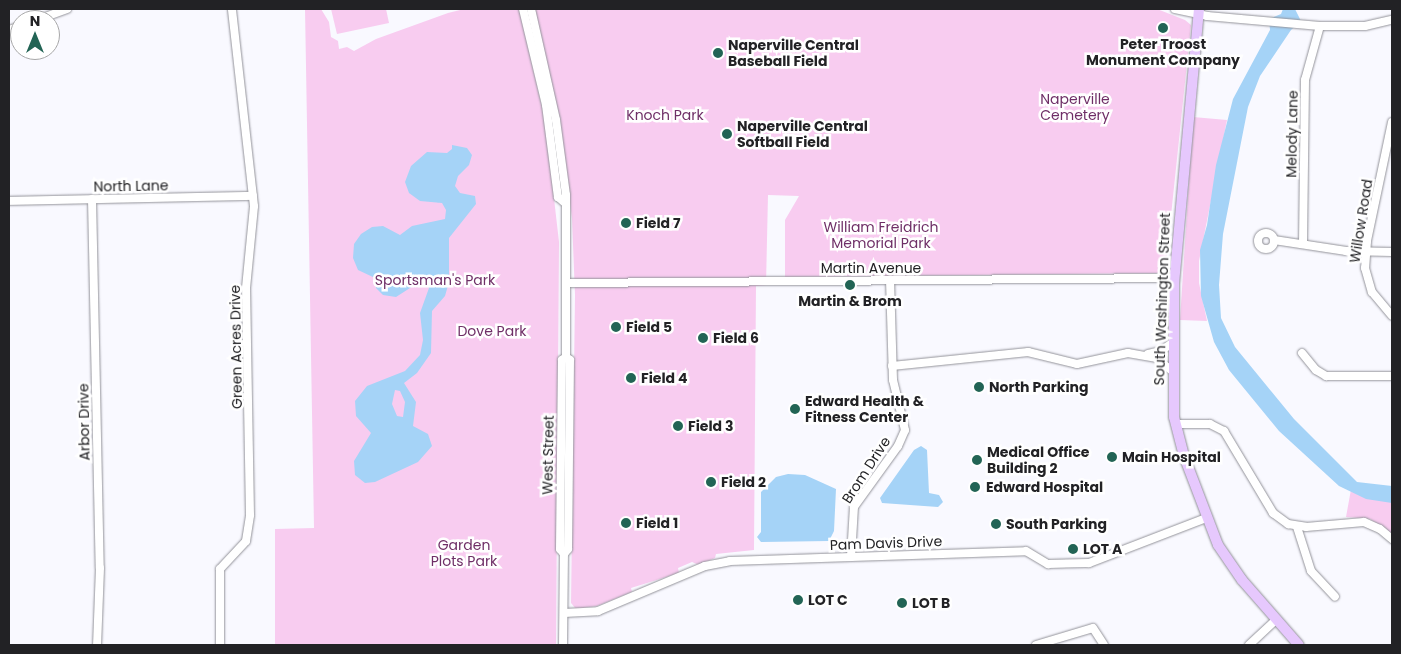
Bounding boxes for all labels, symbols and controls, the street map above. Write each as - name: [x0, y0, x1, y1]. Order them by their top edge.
- north arrow: [10, 10, 60, 60]
- text: N: [30, 11, 40, 31]
- marker: Peter Troost Monument Company: [1157, 22, 1169, 34]
- place label: Peter Troost Monument Company: [1086, 36, 1240, 68]
- place label: Naperville Central Baseball Field: [728, 37, 859, 70]
- marker: Naperville Central Baseball Field: [712, 47, 724, 59]
- street label: Melody Lane: [1283, 90, 1301, 178]
- park label: Naperville Cemetery: [1040, 91, 1110, 124]
- park label: Knoch Park: [626, 107, 704, 123]
- place label: Naperville Central Softball Field: [737, 118, 868, 150]
- marker: Naperville Central Softball Field: [721, 128, 733, 140]
- street label: North Lane: [93, 177, 169, 195]
- street label: Willow Road: [1346, 178, 1376, 264]
- street label: South Washington Street: [1151, 212, 1173, 386]
- place label: Field 7: [636, 215, 681, 231]
- marker: Field 7: [620, 217, 632, 229]
- park label: William Freidrich Memorial Park: [823, 219, 939, 252]
- street label: Martin Avenue: [821, 260, 921, 276]
- park label: Sportsman's Park: [375, 272, 495, 288]
- marker: Martin & Brom: [844, 279, 856, 291]
- street label: Green Acres Drive: [227, 285, 245, 409]
- place label: Martin & Brom: [798, 293, 902, 309]
- place label: Field 5: [626, 319, 672, 335]
- marker: Field 5: [610, 321, 622, 333]
- park label: Dove Park: [457, 323, 527, 339]
- place label: Field 6: [713, 330, 759, 346]
- marker: Field 6: [697, 332, 709, 344]
- place label: Field 4: [641, 370, 687, 386]
- marker: Field 4: [625, 372, 637, 384]
- place label: North Parking: [989, 379, 1088, 395]
- marker: North Parking: [973, 381, 985, 393]
- street label: Arbor Drive: [75, 383, 93, 461]
- place label: Edward Health & Fitness Center: [805, 393, 924, 426]
- marker: Edward Health & Fitness Center: [789, 403, 801, 415]
- street label: West Street: [539, 415, 557, 495]
- place label: Field 3: [688, 418, 733, 434]
- marker: Field 3: [672, 420, 684, 432]
- street label: Brom Drive: [838, 434, 894, 506]
- place label: Medical Office Building 2: [987, 444, 1089, 477]
- place label: Main Hospital: [1122, 449, 1221, 465]
- marker: Main Hospital: [1106, 451, 1118, 463]
- marker: Medical Office Building 2: [971, 454, 983, 466]
- place label: Field 2: [721, 474, 766, 490]
- marker: Field 2: [705, 476, 717, 488]
- place label: Edward Hospital: [986, 479, 1103, 495]
- marker: Edward Hospital: [968, 480, 982, 494]
- place label: Field 1: [636, 515, 678, 531]
- place label: South Parking: [1006, 516, 1107, 532]
- marker: Field 1: [620, 517, 632, 529]
- marker: South Parking: [990, 518, 1002, 530]
- street label: Pam Davis Drive: [829, 533, 943, 553]
- park label: Garden Plots Park: [431, 537, 497, 570]
- place label: LOT A: [1083, 541, 1122, 557]
- marker: LOT A: [1067, 543, 1079, 555]
- place label: LOT C: [808, 592, 848, 608]
- marker: LOT C: [792, 594, 804, 606]
- place label: LOT B: [912, 595, 950, 611]
- marker: LOT B: [896, 597, 908, 609]

